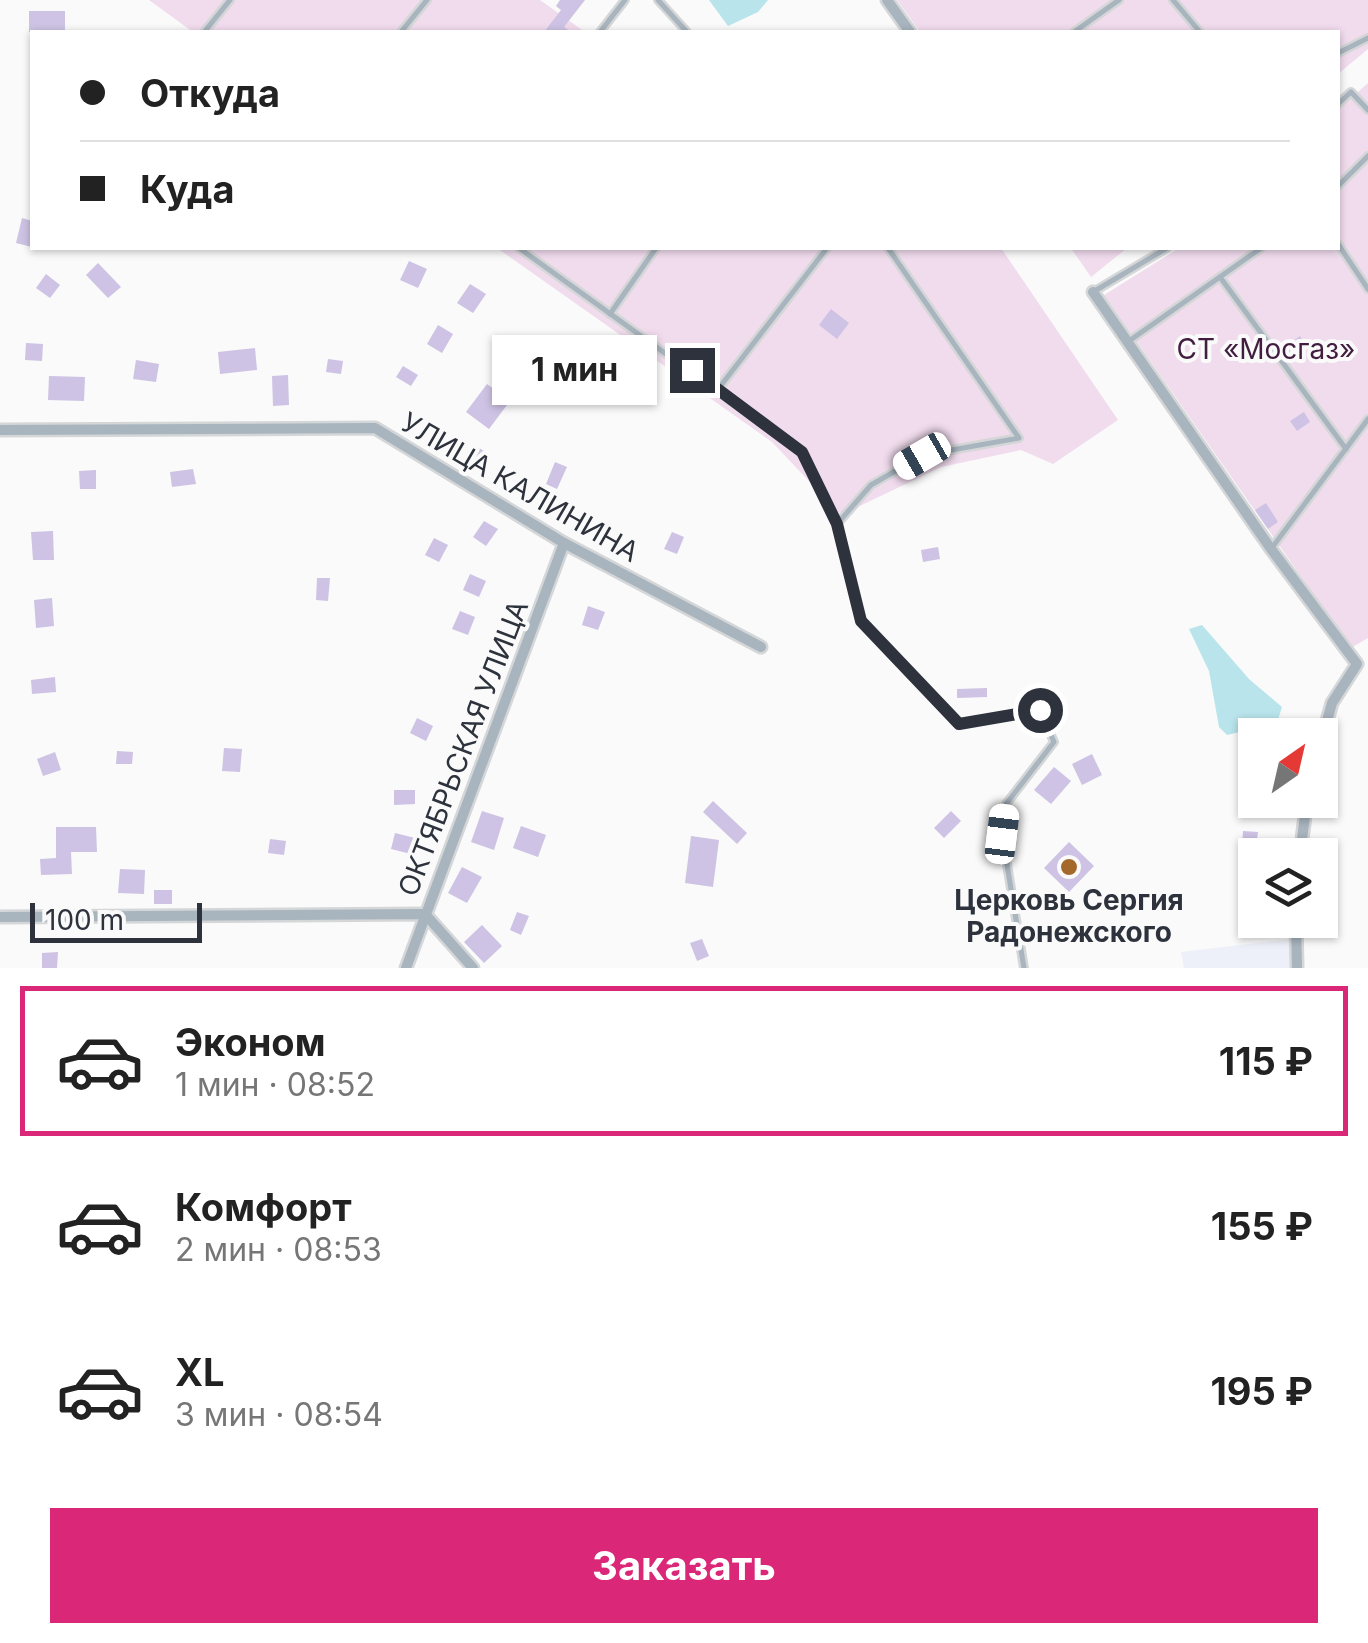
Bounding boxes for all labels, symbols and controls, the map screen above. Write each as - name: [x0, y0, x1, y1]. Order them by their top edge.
- text: Откуда: [140, 70, 280, 116]
- text: Куда: [140, 166, 234, 212]
- park label: СТ «Мосгаз»: [1177, 332, 1355, 366]
- callout: 1 мин: [492, 335, 657, 405]
- route end: [670, 348, 715, 393]
- text: 1 мин: [531, 350, 618, 389]
- street label: УЛИЦА КАЛИНИНА: [395, 405, 645, 569]
- car: [889, 428, 955, 484]
- street label: ОКТЯБРЬСКАЯ УЛИЦА: [391, 595, 535, 901]
- route start: [1018, 688, 1063, 733]
- north arrow: [1238, 718, 1338, 818]
- map controls: [1238, 718, 1338, 938]
- car: [983, 802, 1021, 866]
- button: layers: [1238, 838, 1338, 938]
- marker: Церковь Сергия Радонежского: [1058, 856, 1080, 878]
- place label: Церковь Сергия Радонежского: [954, 883, 1184, 949]
- scale bar: [30, 898, 202, 943]
- text: 100 m: [45, 903, 124, 937]
- icon: car: [55, 1016, 145, 1106]
- text: Эконом: [175, 1019, 326, 1065]
- text: 115 ₽: [1219, 1038, 1313, 1084]
- text: 1 мин · 08:52: [175, 1065, 375, 1104]
- icon: car: [55, 1181, 145, 1271]
- text: Комфорт: [175, 1184, 352, 1230]
- text: 155 ₽: [1211, 1203, 1313, 1249]
- text: 2 мин · 08:53: [175, 1230, 382, 1269]
- icon: car: [55, 1346, 145, 1436]
- text: XL: [175, 1349, 225, 1395]
- text: 195 ₽: [1210, 1368, 1313, 1414]
- text: 3 мин · 08:54: [175, 1395, 383, 1434]
- button: Заказать: [50, 1508, 1318, 1623]

